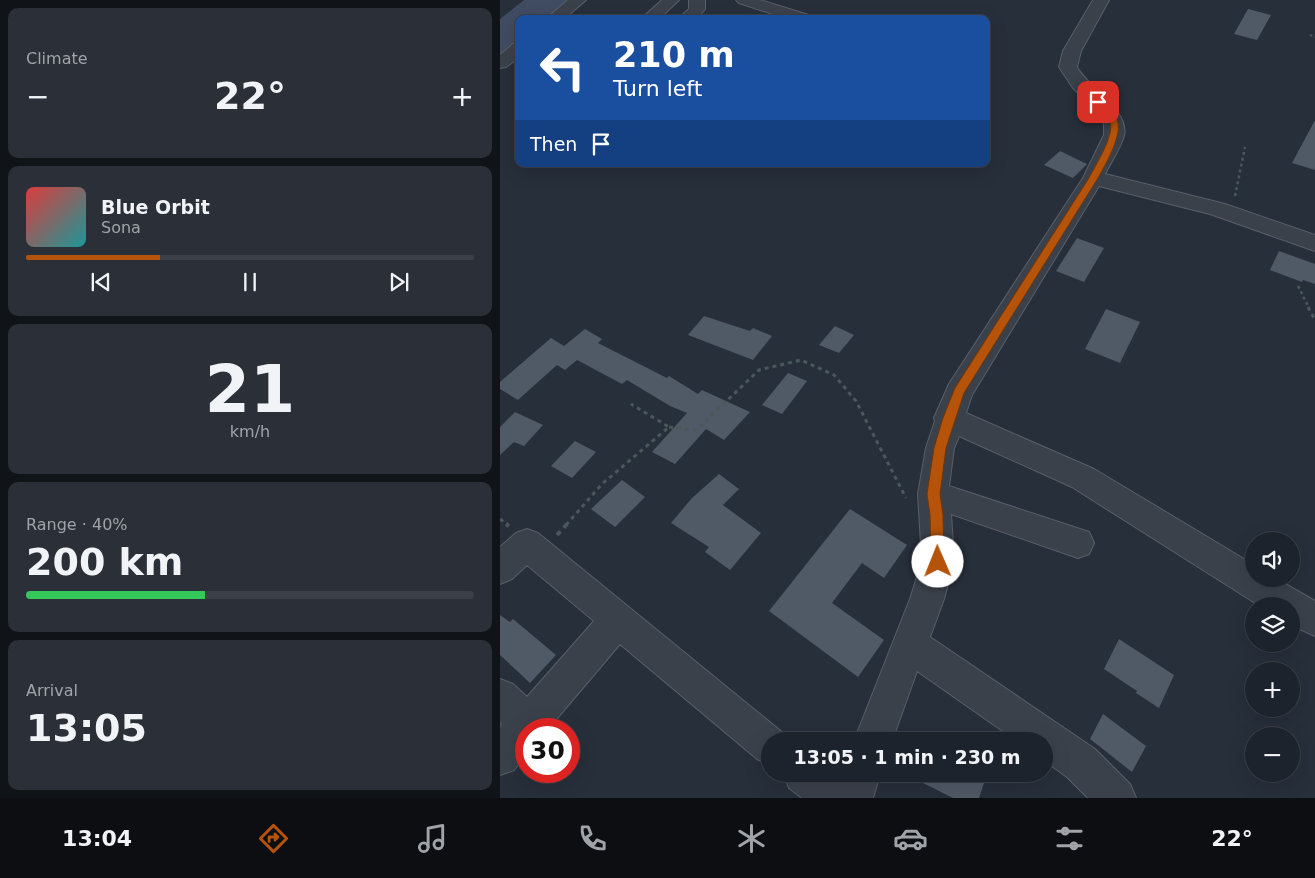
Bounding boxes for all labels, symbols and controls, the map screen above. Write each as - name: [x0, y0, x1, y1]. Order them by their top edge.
- icon: left: [530, 35, 595, 100]
- text: 210 m: [613, 35, 735, 75]
- text: Climate: [26, 49, 88, 68]
- text: 22°: [214, 74, 286, 118]
- text: Turn left: [613, 76, 702, 101]
- text: −: [26, 80, 49, 113]
- text: +: [451, 80, 474, 113]
- pin: [1077, 81, 1119, 123]
- icon: arrive: [1084, 88, 1112, 116]
- icon: arrive: [587, 130, 615, 158]
- text: Then: [530, 133, 577, 155]
- text: Blue Orbit: [101, 196, 210, 218]
- text: Sona: [101, 218, 141, 237]
- icon: previous: [87, 268, 115, 296]
- icon: pause: [236, 268, 264, 296]
- icon: next: [385, 268, 413, 296]
- text: 21: [205, 352, 295, 427]
- text: km/h: [230, 422, 270, 441]
- text: Range · 40%: [26, 515, 128, 534]
- map controls: [1245, 532, 1300, 782]
- button: sound: [1245, 532, 1300, 587]
- position arrow: [911, 535, 963, 587]
- text: 200 km: [26, 540, 183, 584]
- button: layers: [1245, 597, 1300, 652]
- button: +: [1245, 662, 1300, 717]
- text: Arrival: [26, 681, 78, 700]
- text: 13:05: [26, 706, 147, 750]
- speed limit sign: 30: [515, 718, 580, 783]
- button: −: [1245, 727, 1300, 782]
- text: 13:05 · 1 min · 230 m: [793, 746, 1021, 768]
- icon: directions: [256, 821, 291, 856]
- icon: music: [415, 821, 450, 856]
- icon: phone: [575, 821, 610, 856]
- icon: climate: [734, 821, 769, 856]
- icon: car: [893, 821, 928, 856]
- icon: filters: [1052, 821, 1087, 856]
- text: 13:04: [62, 826, 132, 851]
- text: 22°: [1211, 826, 1253, 851]

